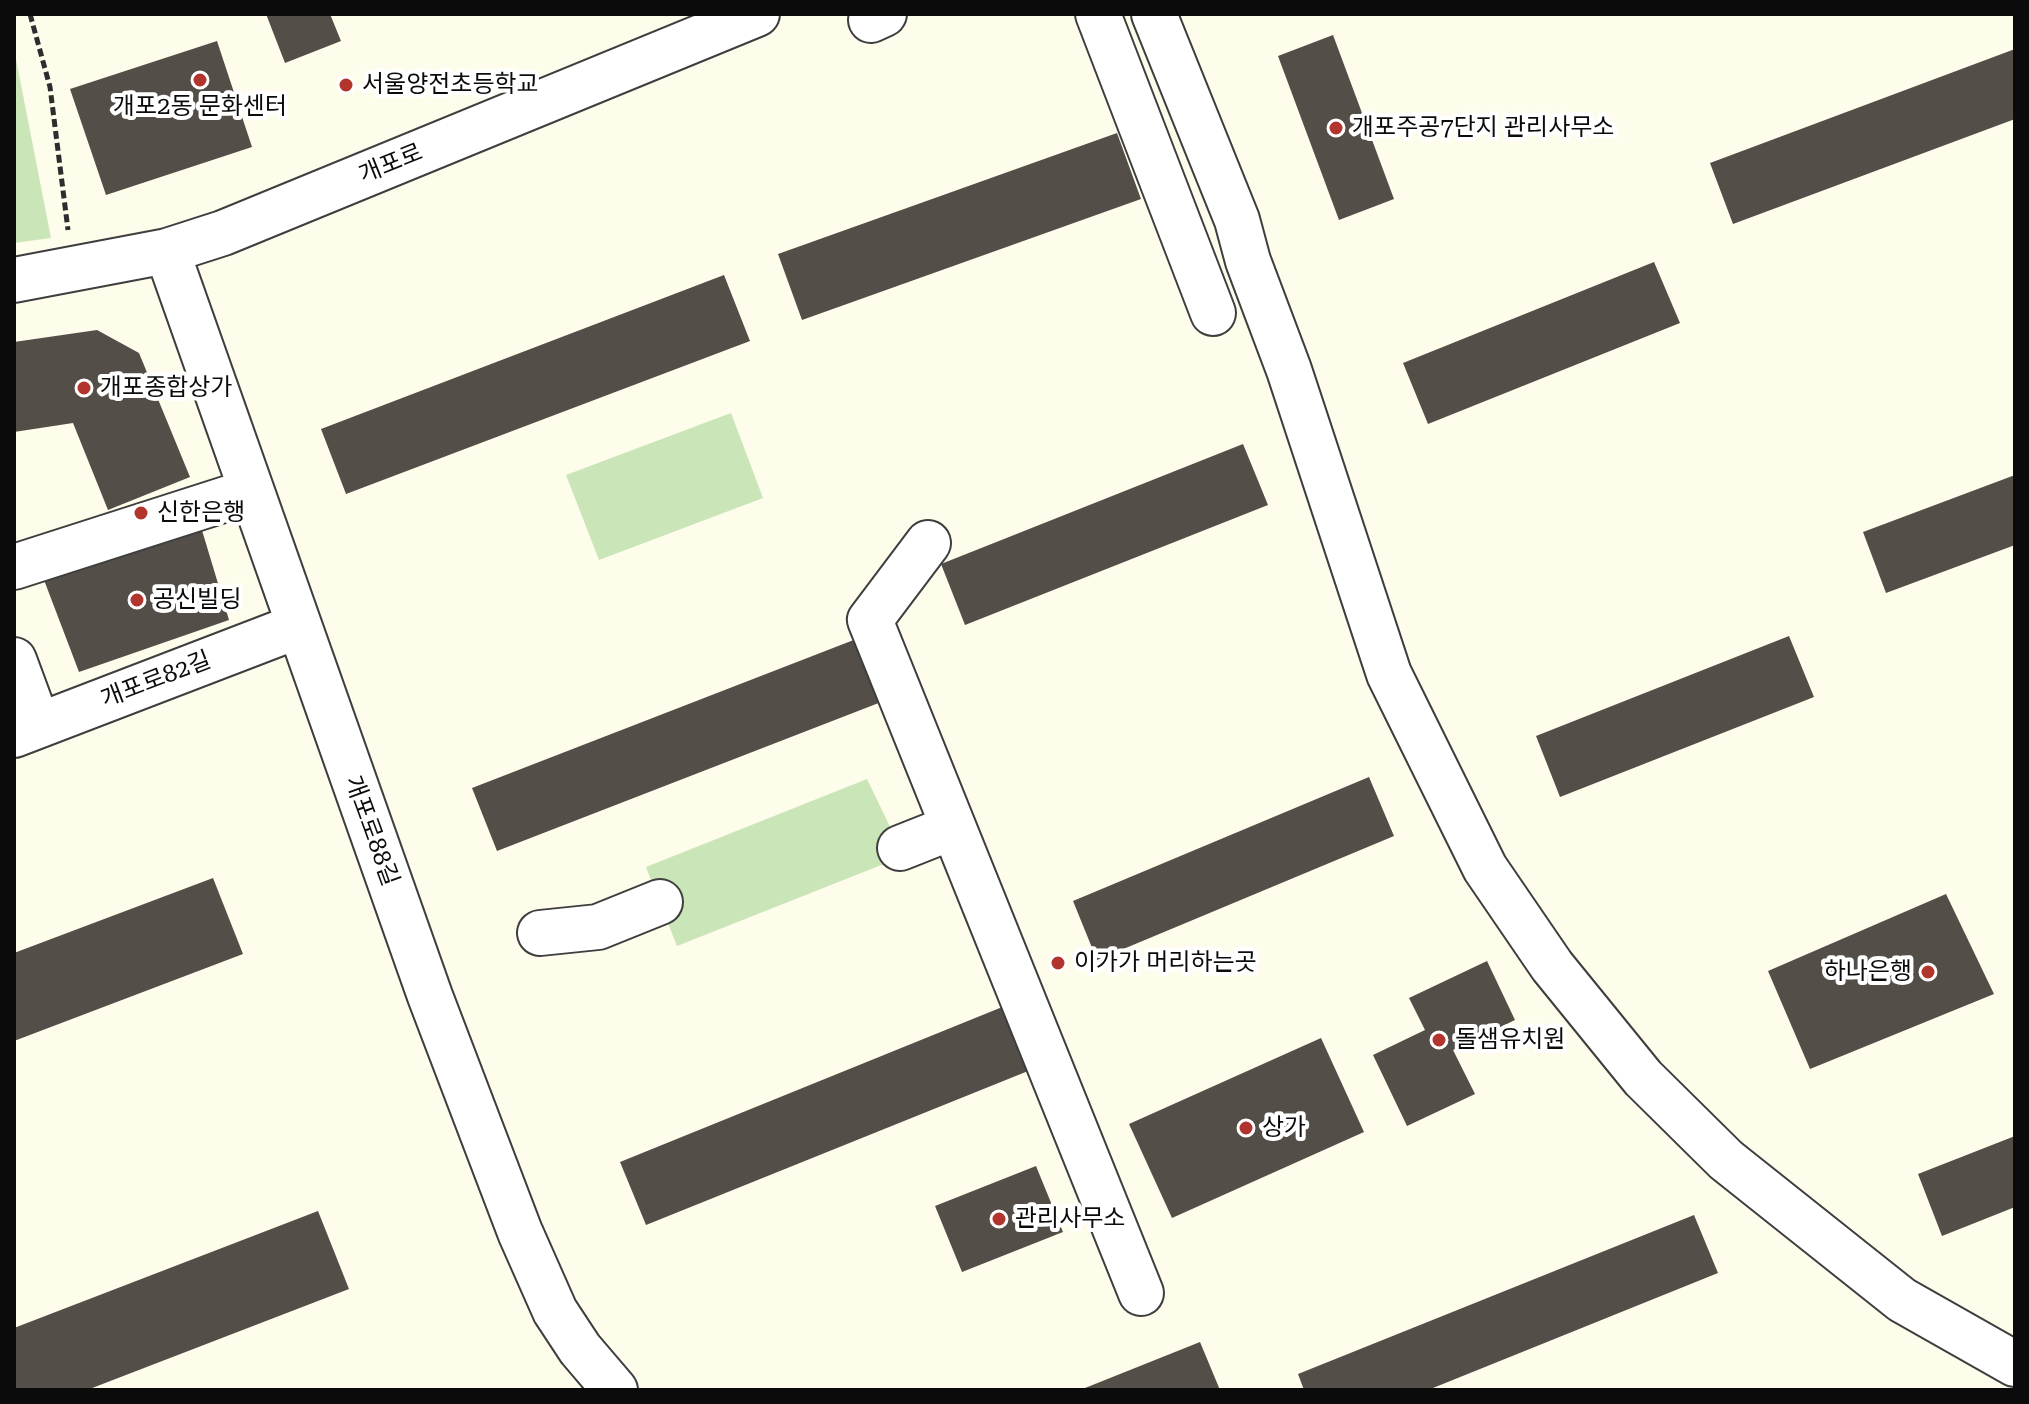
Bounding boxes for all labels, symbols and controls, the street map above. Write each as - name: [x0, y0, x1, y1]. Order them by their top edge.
- marker: 개포2동 문화센터: [191, 71, 209, 89]
- place label: 서울양전초등학교: [362, 71, 539, 99]
- marker: 서울양전초등학교: [337, 76, 355, 94]
- place label: 개포2동 문화센터: [113, 93, 287, 121]
- place label: 개포주공7단지 관리사무소: [1352, 114, 1614, 142]
- marker: 개포주공7단지 관리사무소: [1327, 119, 1345, 137]
- street label: 개포로: [355, 138, 427, 190]
- place label: 개포종합상가: [100, 374, 232, 402]
- marker: 개포종합상가: [75, 379, 93, 397]
- place label: 신한은행: [157, 499, 245, 527]
- marker: 신한은행: [132, 504, 150, 522]
- place label: 공신빌딩: [153, 586, 241, 614]
- marker: 공신빌딩: [128, 591, 146, 609]
- street label: 개포로82길: [97, 646, 215, 714]
- street label: 개포로88길: [338, 772, 404, 890]
- place label: 이가가 머리하는곳: [1074, 949, 1257, 977]
- marker: 이가가 머리하는곳: [1049, 954, 1067, 972]
- place label: 하나은행: [1824, 958, 1912, 986]
- marker: 하나은행: [1919, 963, 1937, 981]
- place label: 돌샘유치원: [1455, 1026, 1565, 1054]
- marker: 돌샘유치원: [1430, 1031, 1448, 1049]
- place label: 상가: [1262, 1114, 1306, 1142]
- marker: 상가: [1237, 1119, 1255, 1137]
- place label: 관리사무소: [1015, 1205, 1125, 1233]
- marker: 관리사무소: [990, 1210, 1008, 1228]

